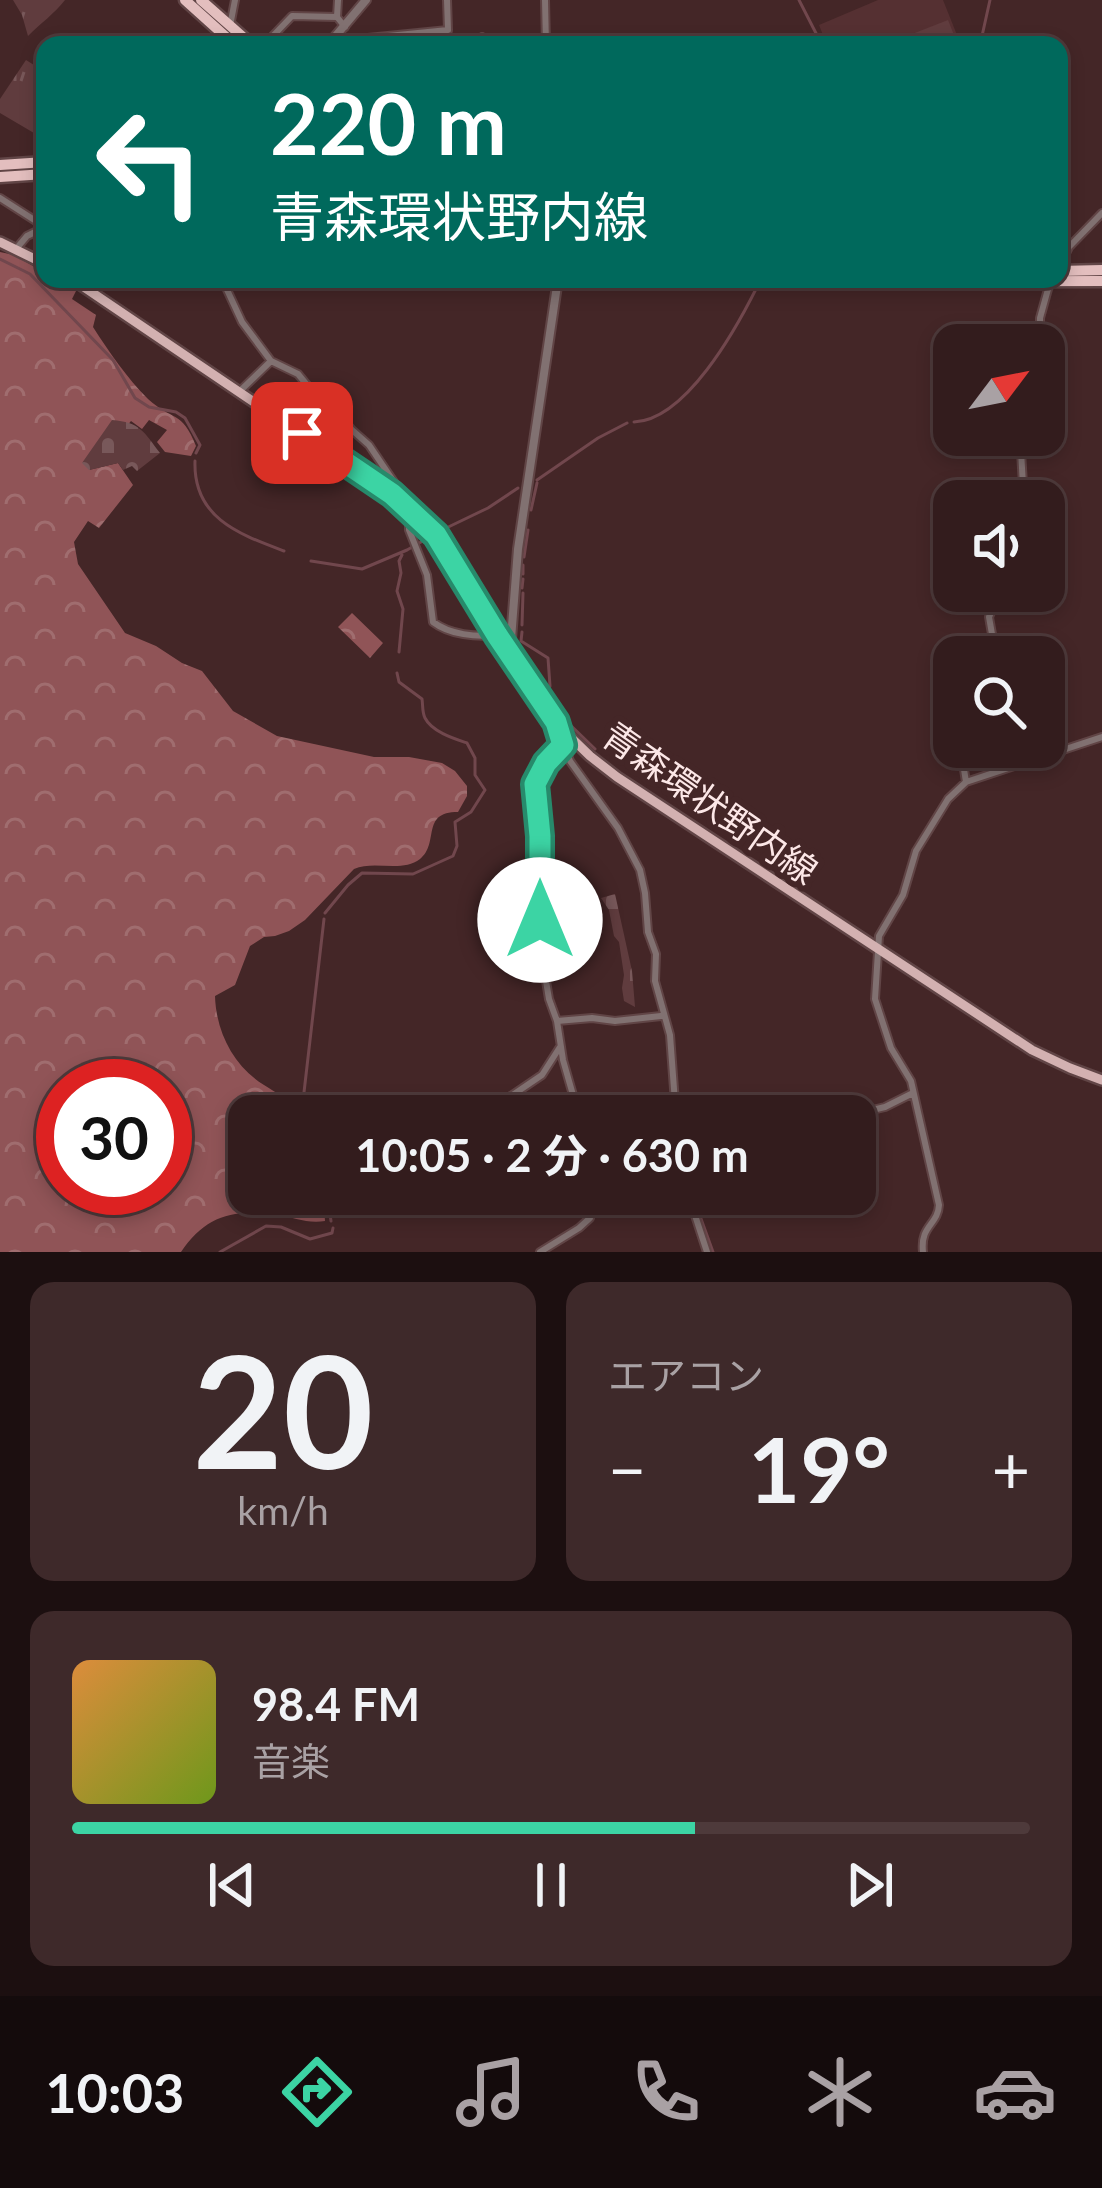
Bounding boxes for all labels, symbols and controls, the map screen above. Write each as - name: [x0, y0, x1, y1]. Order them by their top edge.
- text: 220 m: [270, 72, 507, 173]
- icon: left: [72, 84, 228, 240]
- text: 青森環状野内線: [270, 184, 648, 249]
- north arrow: [933, 324, 1065, 456]
- map controls: [933, 324, 1065, 768]
- pin: [251, 382, 353, 484]
- icon: arrive: [269, 400, 335, 466]
- button: sound: [933, 480, 1065, 612]
- button: search: [933, 636, 1065, 768]
- street label: 青森環状野内線: [595, 712, 826, 892]
- position arrow: [477, 857, 603, 983]
- speed limit sign: 30: [36, 1059, 192, 1215]
- text: 10:05 · 2 分 · 630 m: [355, 1128, 749, 1182]
- text: 20: [193, 1315, 373, 1502]
- text: エアコン: [608, 1352, 764, 1398]
- text: 19°: [748, 1414, 890, 1522]
- text: −: [608, 1429, 646, 1508]
- text: +: [992, 1429, 1030, 1508]
- text: km/h: [237, 1487, 329, 1533]
- text: 98.4 FM: [252, 1677, 420, 1731]
- text: 音楽: [252, 1738, 330, 1784]
- icon: previous: [199, 1852, 265, 1918]
- icon: pause: [518, 1852, 584, 1918]
- icon: next: [837, 1852, 903, 1918]
- icon: directions: [275, 2050, 359, 2134]
- icon: music: [449, 2050, 533, 2134]
- icon: phone: [624, 2050, 708, 2134]
- icon: climate: [798, 2050, 882, 2134]
- icon: car: [973, 2050, 1057, 2134]
- text: 10:03: [45, 2060, 184, 2125]

